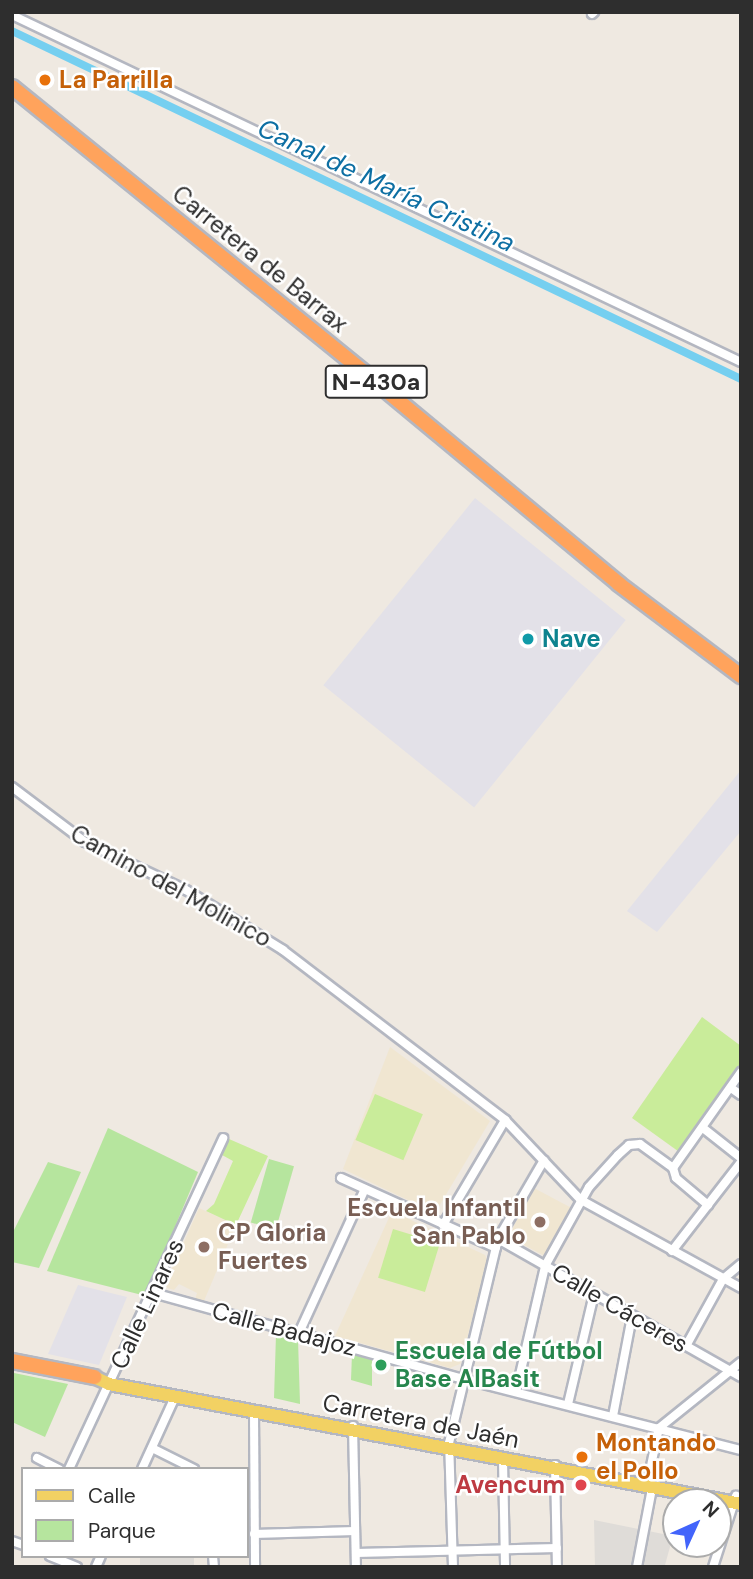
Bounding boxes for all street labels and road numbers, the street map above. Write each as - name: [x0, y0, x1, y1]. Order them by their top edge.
- street label: Carretera de Barrax: [167, 179, 353, 339]
- road number: N-430a: [324, 362, 428, 402]
- street label: Camino del Molinico: [66, 819, 276, 953]
- street label: Calle Linares: [104, 1234, 190, 1374]
- street label: Calle Cáceres: [547, 1257, 693, 1359]
- street label: Calle Badajoz: [209, 1296, 359, 1362]
- street label: Carretera de Jaén: [320, 1388, 522, 1454]

